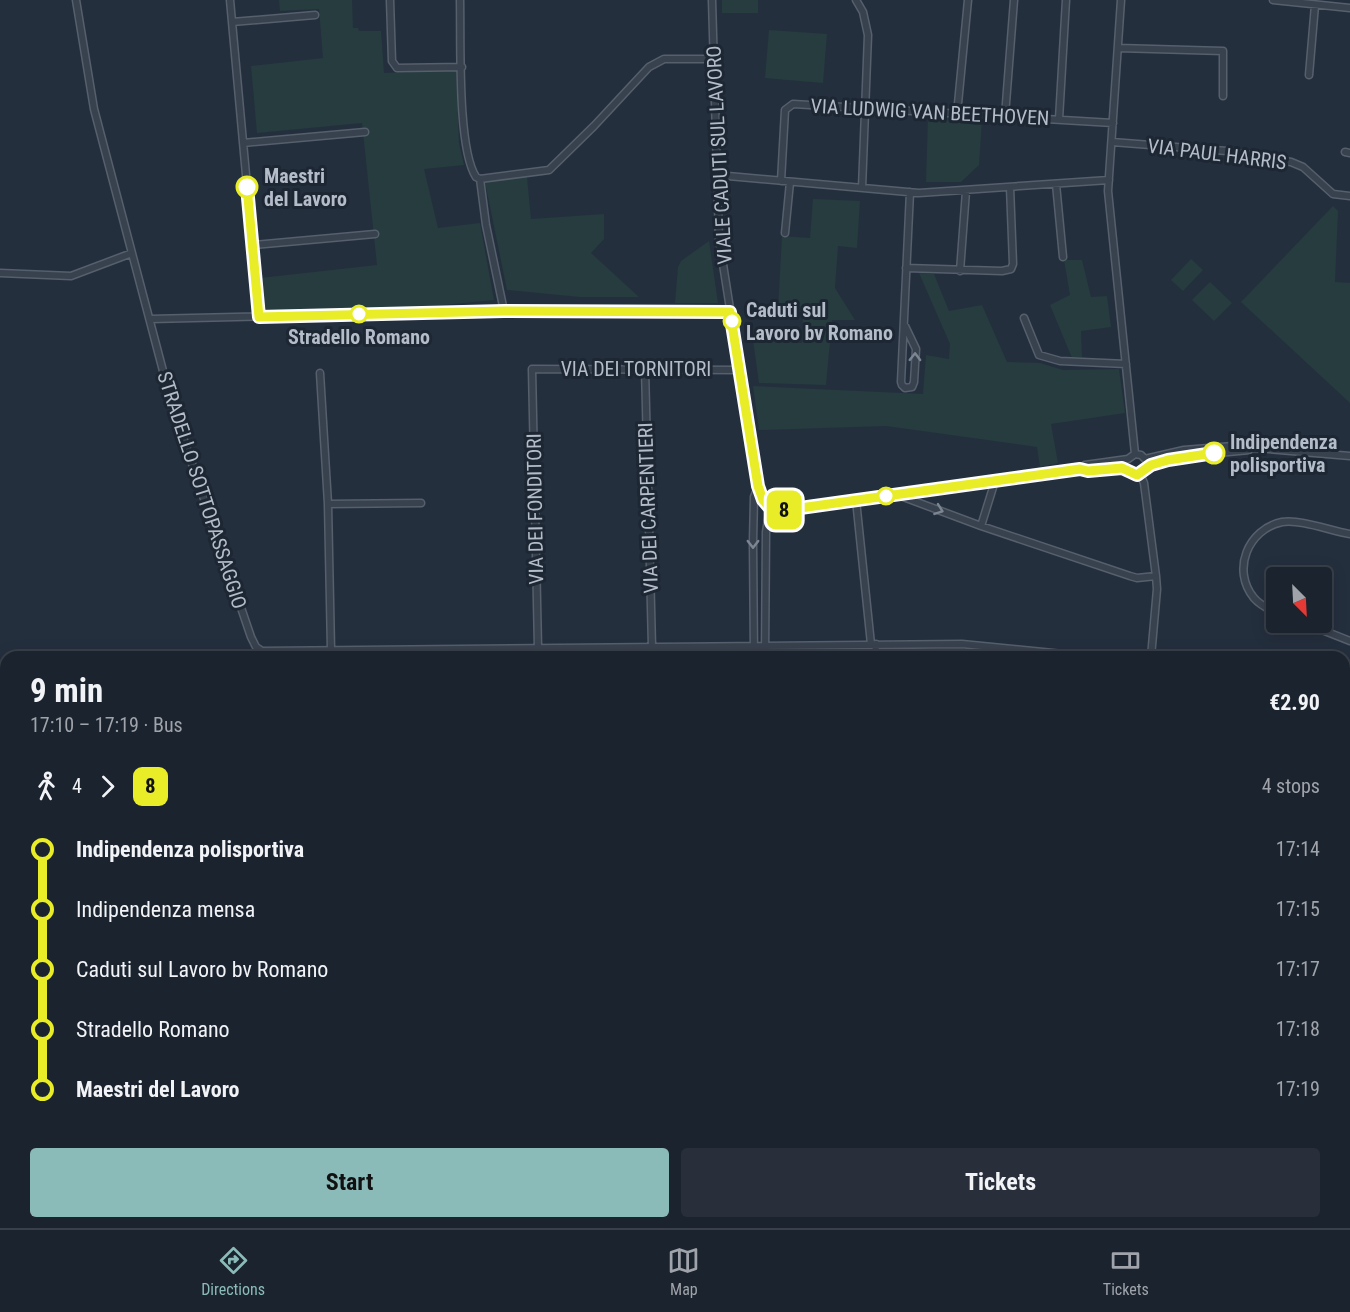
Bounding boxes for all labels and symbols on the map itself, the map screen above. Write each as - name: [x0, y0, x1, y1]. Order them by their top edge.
- street label: VIALE CADUTI SUL LAVORO: [701, 45, 737, 265]
- street label: VIA LUDWIG VAN BEETHOVEN: [810, 94, 1050, 130]
- street label: VIA PAUL HARRIS: [1146, 134, 1288, 174]
- place label: Maestri del Lavoro: [264, 164, 347, 211]
- marker: Maestri del Lavoro: [236, 176, 258, 198]
- place label: Caduti sul Lavoro bv Romano: [746, 298, 893, 345]
- marker: Stradello Romano: [350, 305, 368, 323]
- marker: Caduti sul Lavoro bv Romano: [723, 312, 741, 330]
- place label: Stradello Romano: [288, 325, 430, 349]
- one-way arrow: [909, 353, 921, 362]
- street label: VIA DEI TORNITORI: [561, 357, 711, 381]
- street label: STRADELLO SOTTOPASSAGGIO: [152, 368, 252, 612]
- street label: VIA DEI CARPENTIERI: [633, 422, 663, 594]
- place label: Indipendenza polisportiva: [1230, 430, 1337, 477]
- street label: VIA DEI FONDITORI: [522, 433, 548, 585]
- marker: Indipendenza polisportiva: [1203, 442, 1225, 464]
- unlabelled marker: [877, 487, 895, 505]
- line badge: 8: [764, 490, 804, 530]
- one-way arrow: [933, 503, 944, 516]
- one-way arrow: [747, 540, 759, 549]
- north arrow: [1266, 567, 1332, 633]

